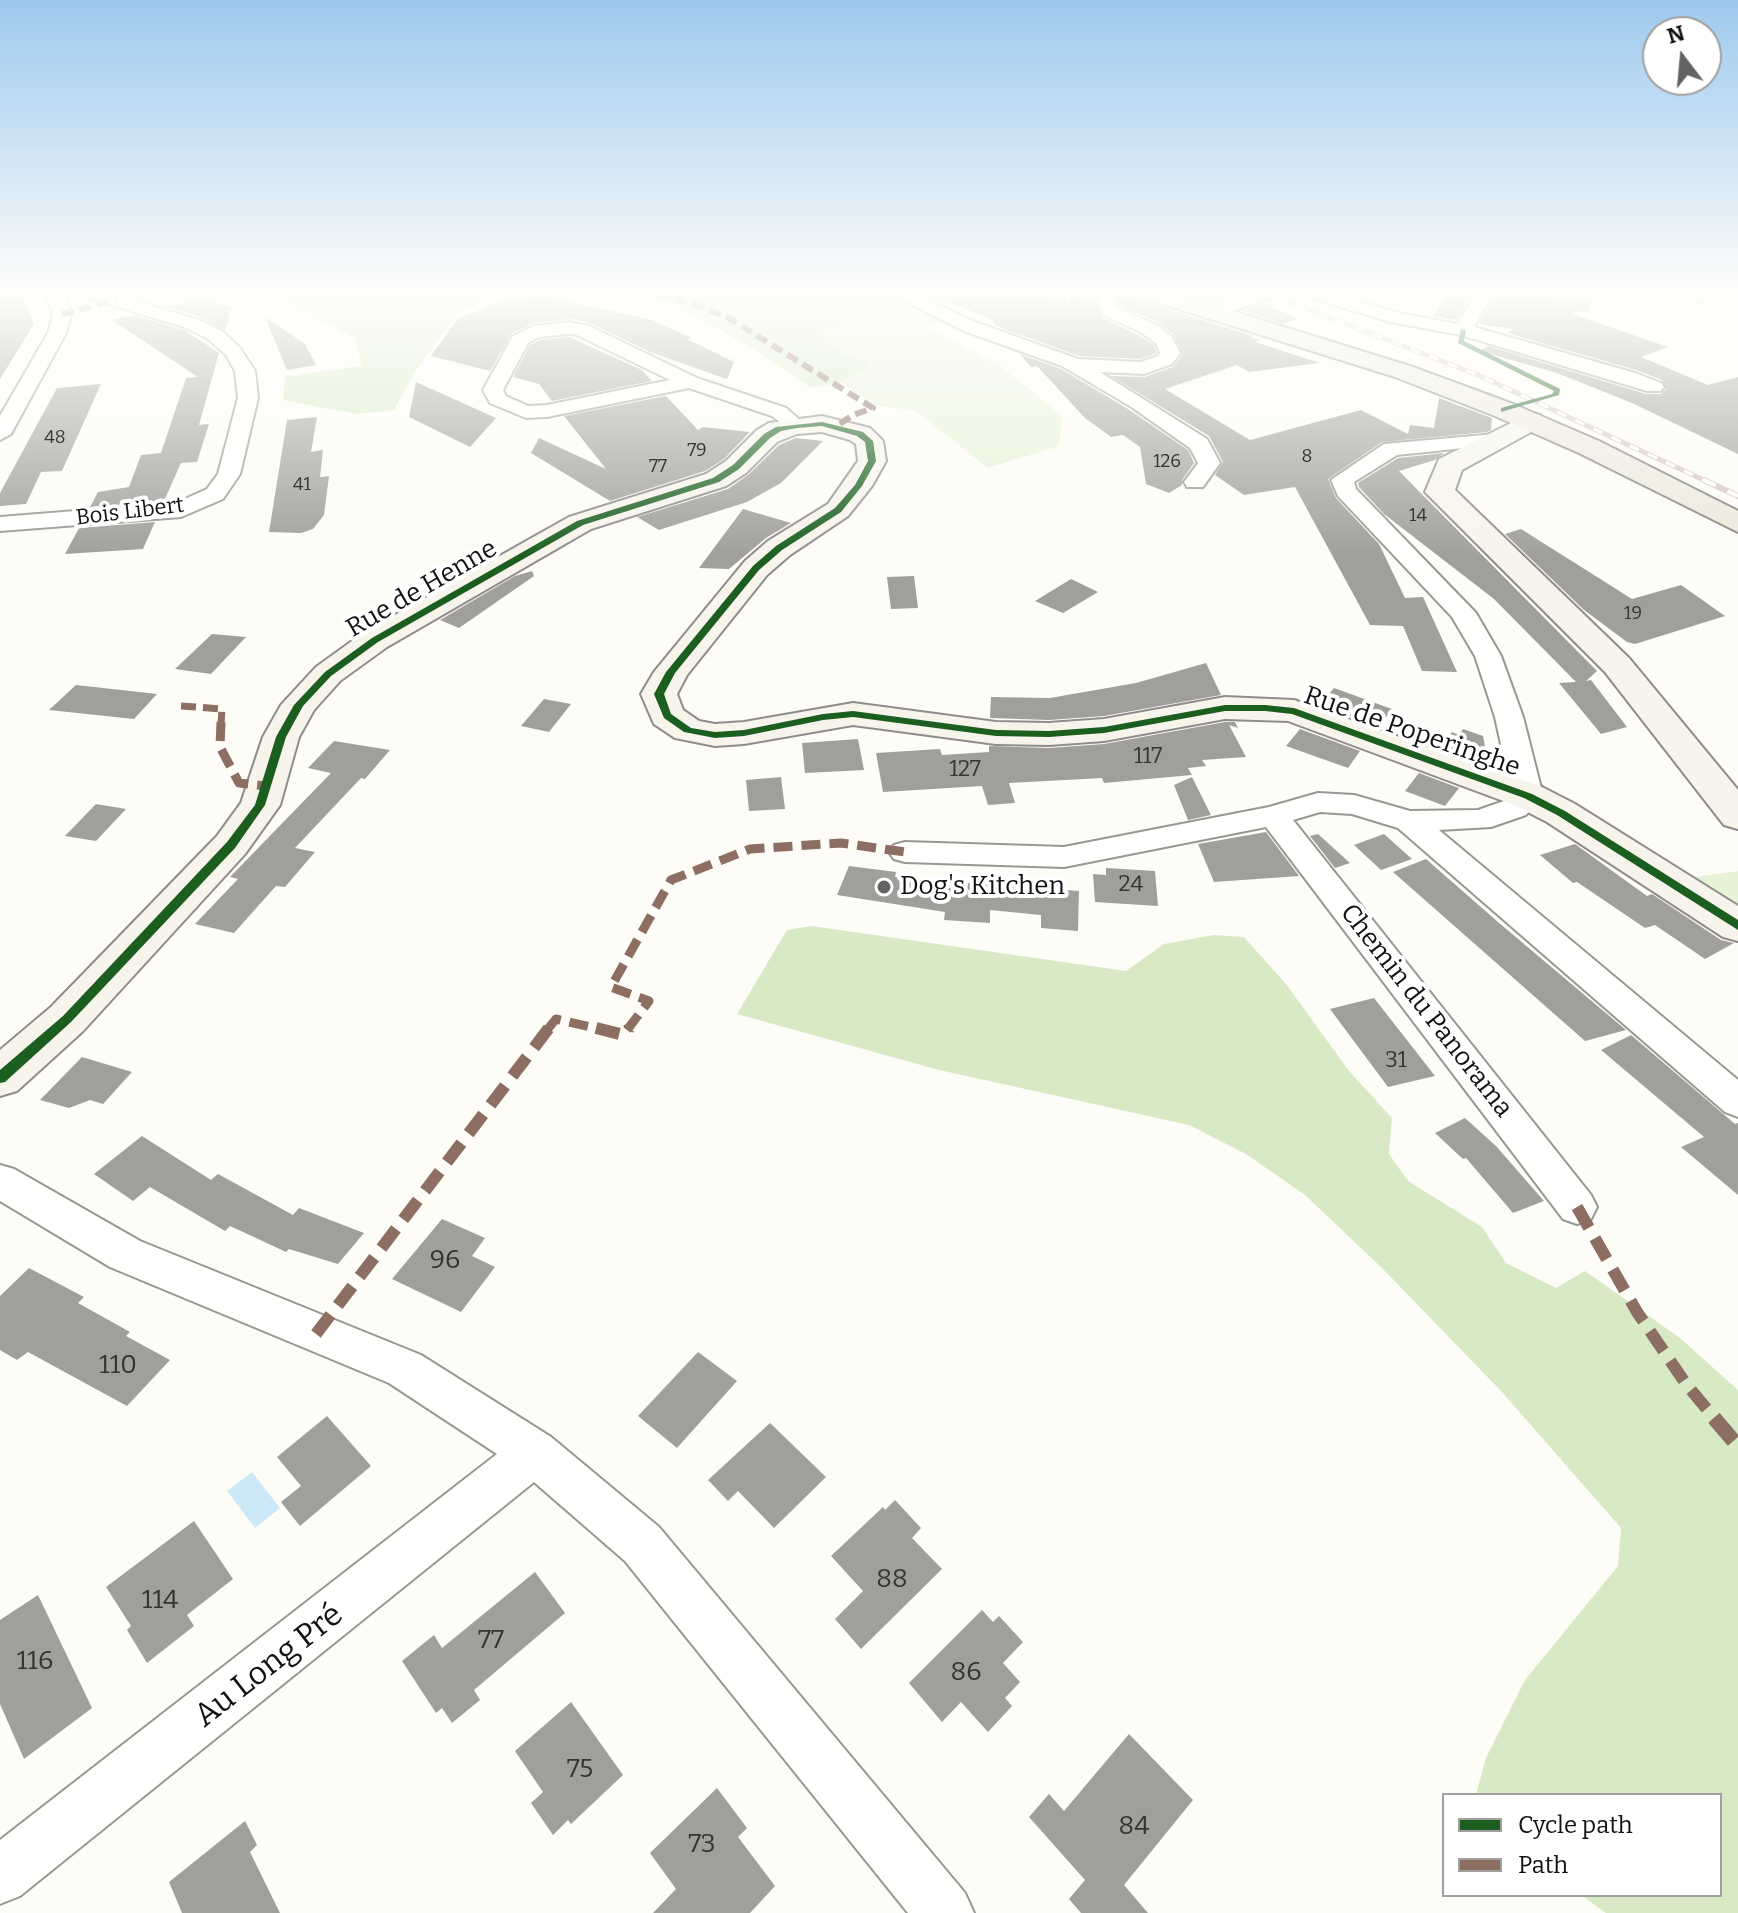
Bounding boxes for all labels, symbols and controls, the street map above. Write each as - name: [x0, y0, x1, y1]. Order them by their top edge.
- north arrow: [1642, 16, 1722, 96]
- text: N: [1664, 19, 1688, 50]
- house number: 48: [44, 427, 66, 449]
- house number: 79: [687, 440, 707, 462]
- house number: 8: [1302, 446, 1312, 468]
- house number: 126: [1153, 451, 1181, 473]
- house number: 77: [649, 456, 667, 478]
- house number: 41: [293, 474, 311, 496]
- street label: Bois Libert: [74, 492, 186, 532]
- house number: 14: [1409, 505, 1427, 527]
- street label: Rue de Henne: [341, 533, 503, 645]
- house number: 19: [1624, 603, 1642, 625]
- street label: Rue de Poperinghe: [1300, 680, 1524, 784]
- house number: 117: [1134, 744, 1162, 770]
- house number: 127: [949, 757, 981, 783]
- place label: Dog's Kitchen: [900, 871, 1065, 903]
- house number: 24: [1119, 872, 1143, 898]
- marker: Dog's Kitchen: [875, 878, 893, 896]
- street label: Chemin du Panorama: [1333, 898, 1519, 1124]
- house number: 31: [1385, 1048, 1407, 1074]
- house number: 96: [430, 1245, 460, 1277]
- house number: 110: [99, 1350, 137, 1382]
- house number: 88: [876, 1564, 908, 1596]
- house number: 114: [142, 1585, 178, 1617]
- street label: Au Long Pré: [187, 1596, 351, 1736]
- house number: 77: [478, 1625, 504, 1657]
- house number: 116: [17, 1646, 53, 1678]
- house number: 86: [951, 1657, 981, 1689]
- house number: 75: [567, 1754, 593, 1786]
- legend: [1442, 1793, 1722, 1897]
- house number: 84: [1119, 1811, 1149, 1843]
- text: Cycle path: [1518, 1811, 1633, 1839]
- house number: 73: [688, 1829, 716, 1861]
- text: Path: [1518, 1851, 1568, 1879]

